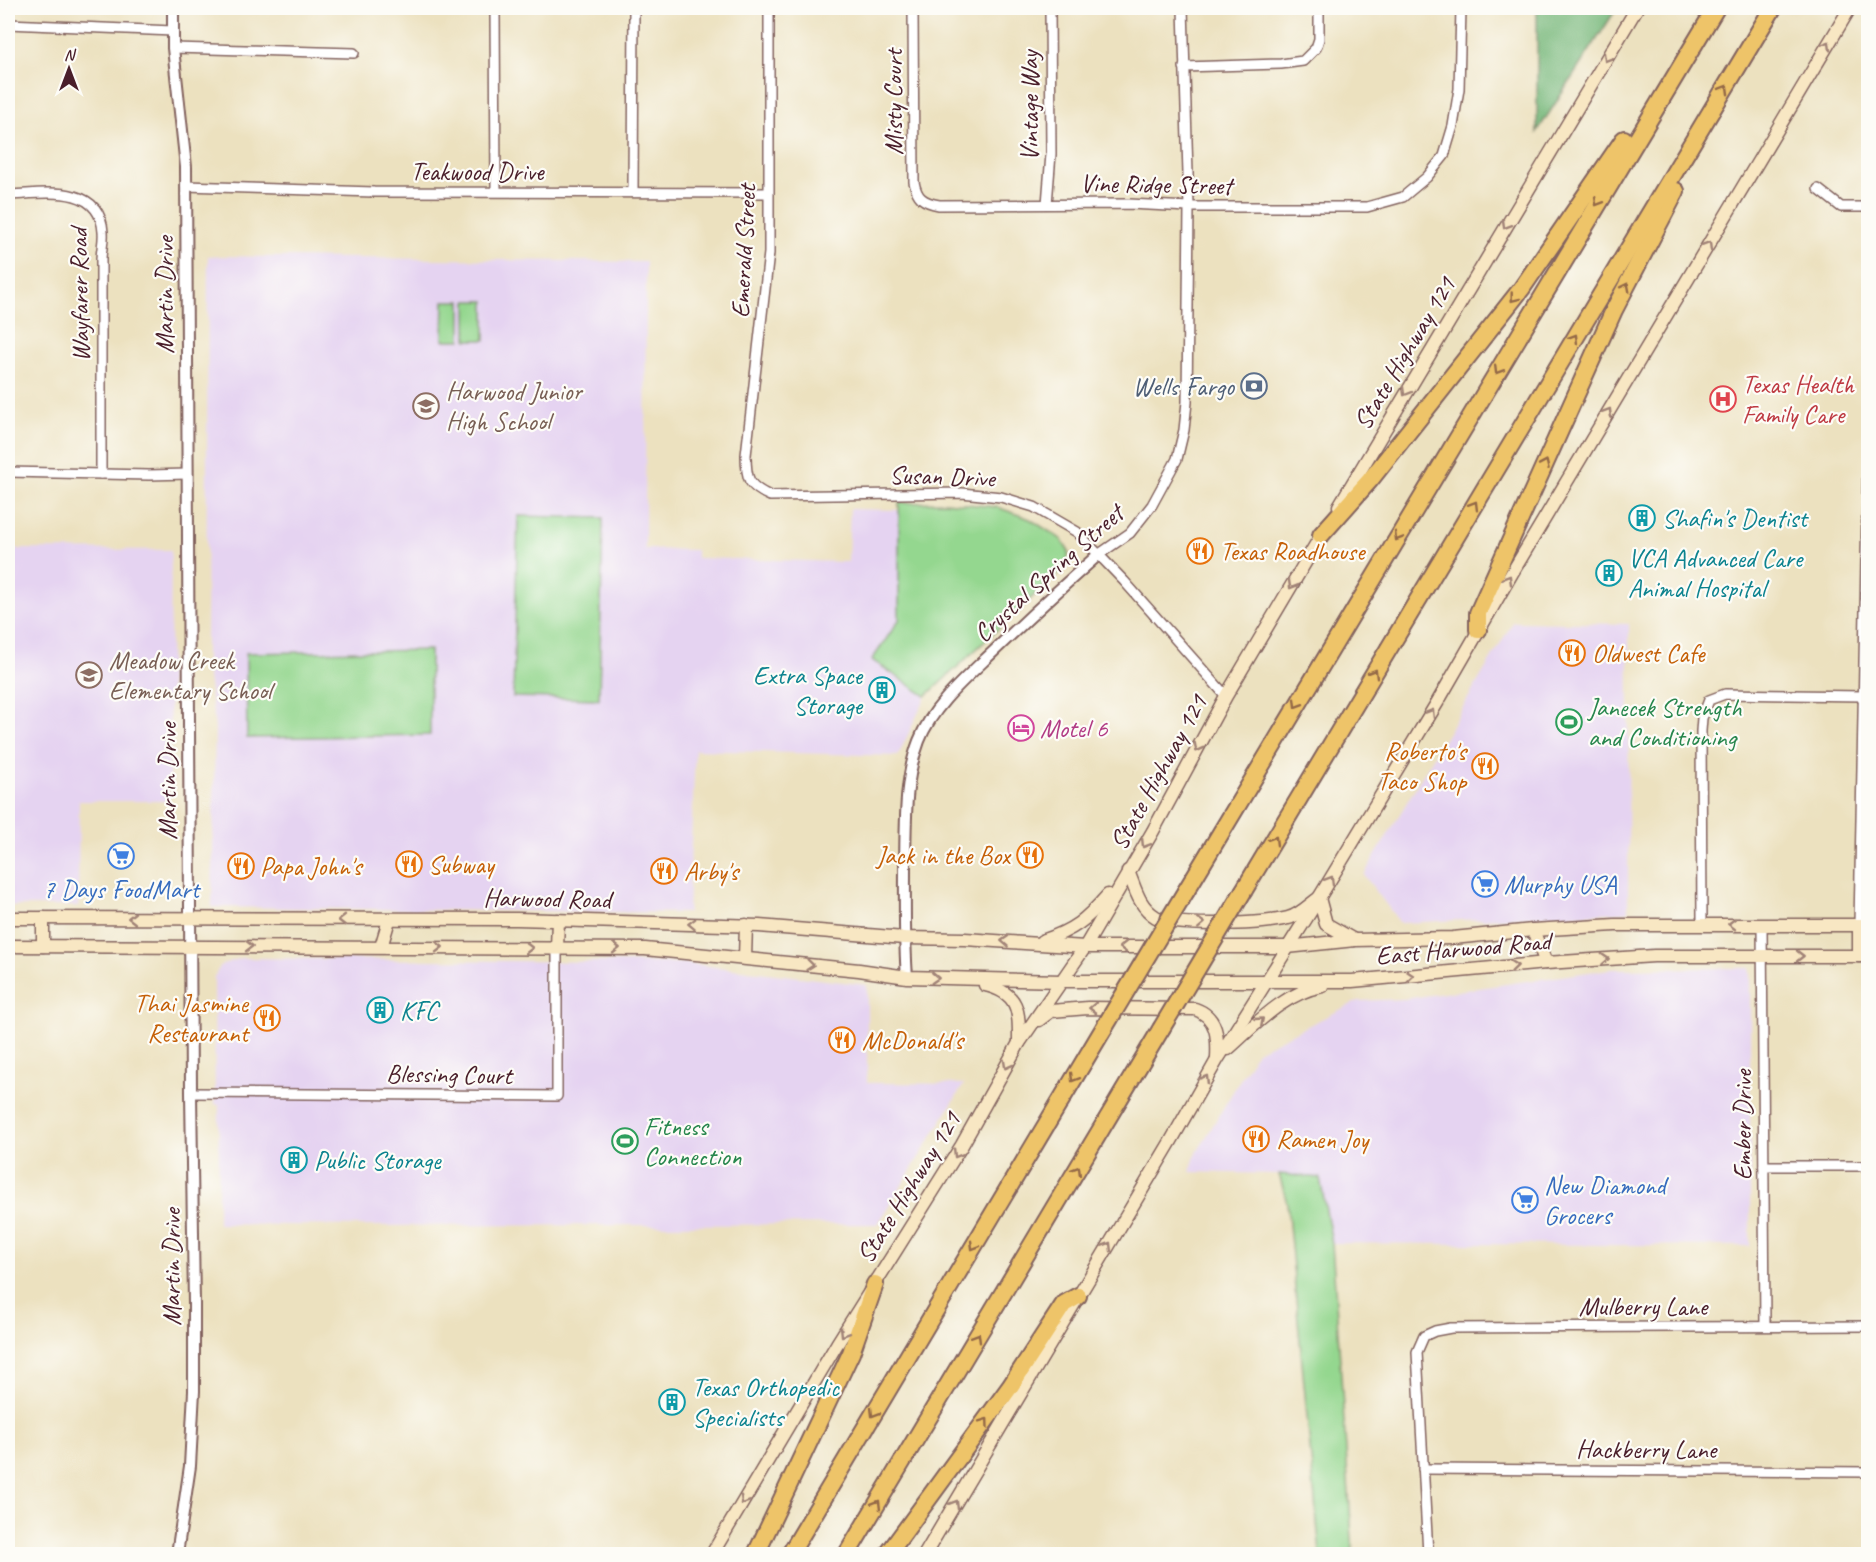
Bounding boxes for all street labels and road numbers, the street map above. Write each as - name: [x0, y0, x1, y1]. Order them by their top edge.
- street label: Misty Court: [877, 47, 910, 155]
- street label: Vintage Way: [1013, 48, 1046, 161]
- street label: Teakwood Drive: [411, 155, 545, 188]
- street label: Vine Ridge Street: [1080, 167, 1235, 202]
- street label: Emerald Street: [724, 181, 764, 319]
- street label: Wayfarer Road: [62, 224, 97, 362]
- street label: Martin Drive: [148, 234, 181, 354]
- street label: State Highway 121: [1346, 270, 1464, 436]
- street label: Susan Drive: [889, 458, 998, 495]
- street label: Crystal Spring Street: [966, 495, 1133, 649]
- street label: State Highway 121: [1102, 688, 1215, 856]
- street label: Martin Drive: [151, 720, 184, 840]
- street label: Harwood Road: [483, 881, 615, 916]
- street label: East Harwood Road: [1374, 924, 1556, 973]
- street label: Blessing Court: [386, 1057, 514, 1092]
- street label: Ember Drive: [1726, 1068, 1759, 1180]
- street label: State Highway 121: [849, 1104, 969, 1269]
- street label: Martin Drive: [155, 1206, 188, 1326]
- street label: Mulberry Lane: [1579, 1290, 1710, 1323]
- street label: Hackberry Lane: [1576, 1433, 1719, 1466]

